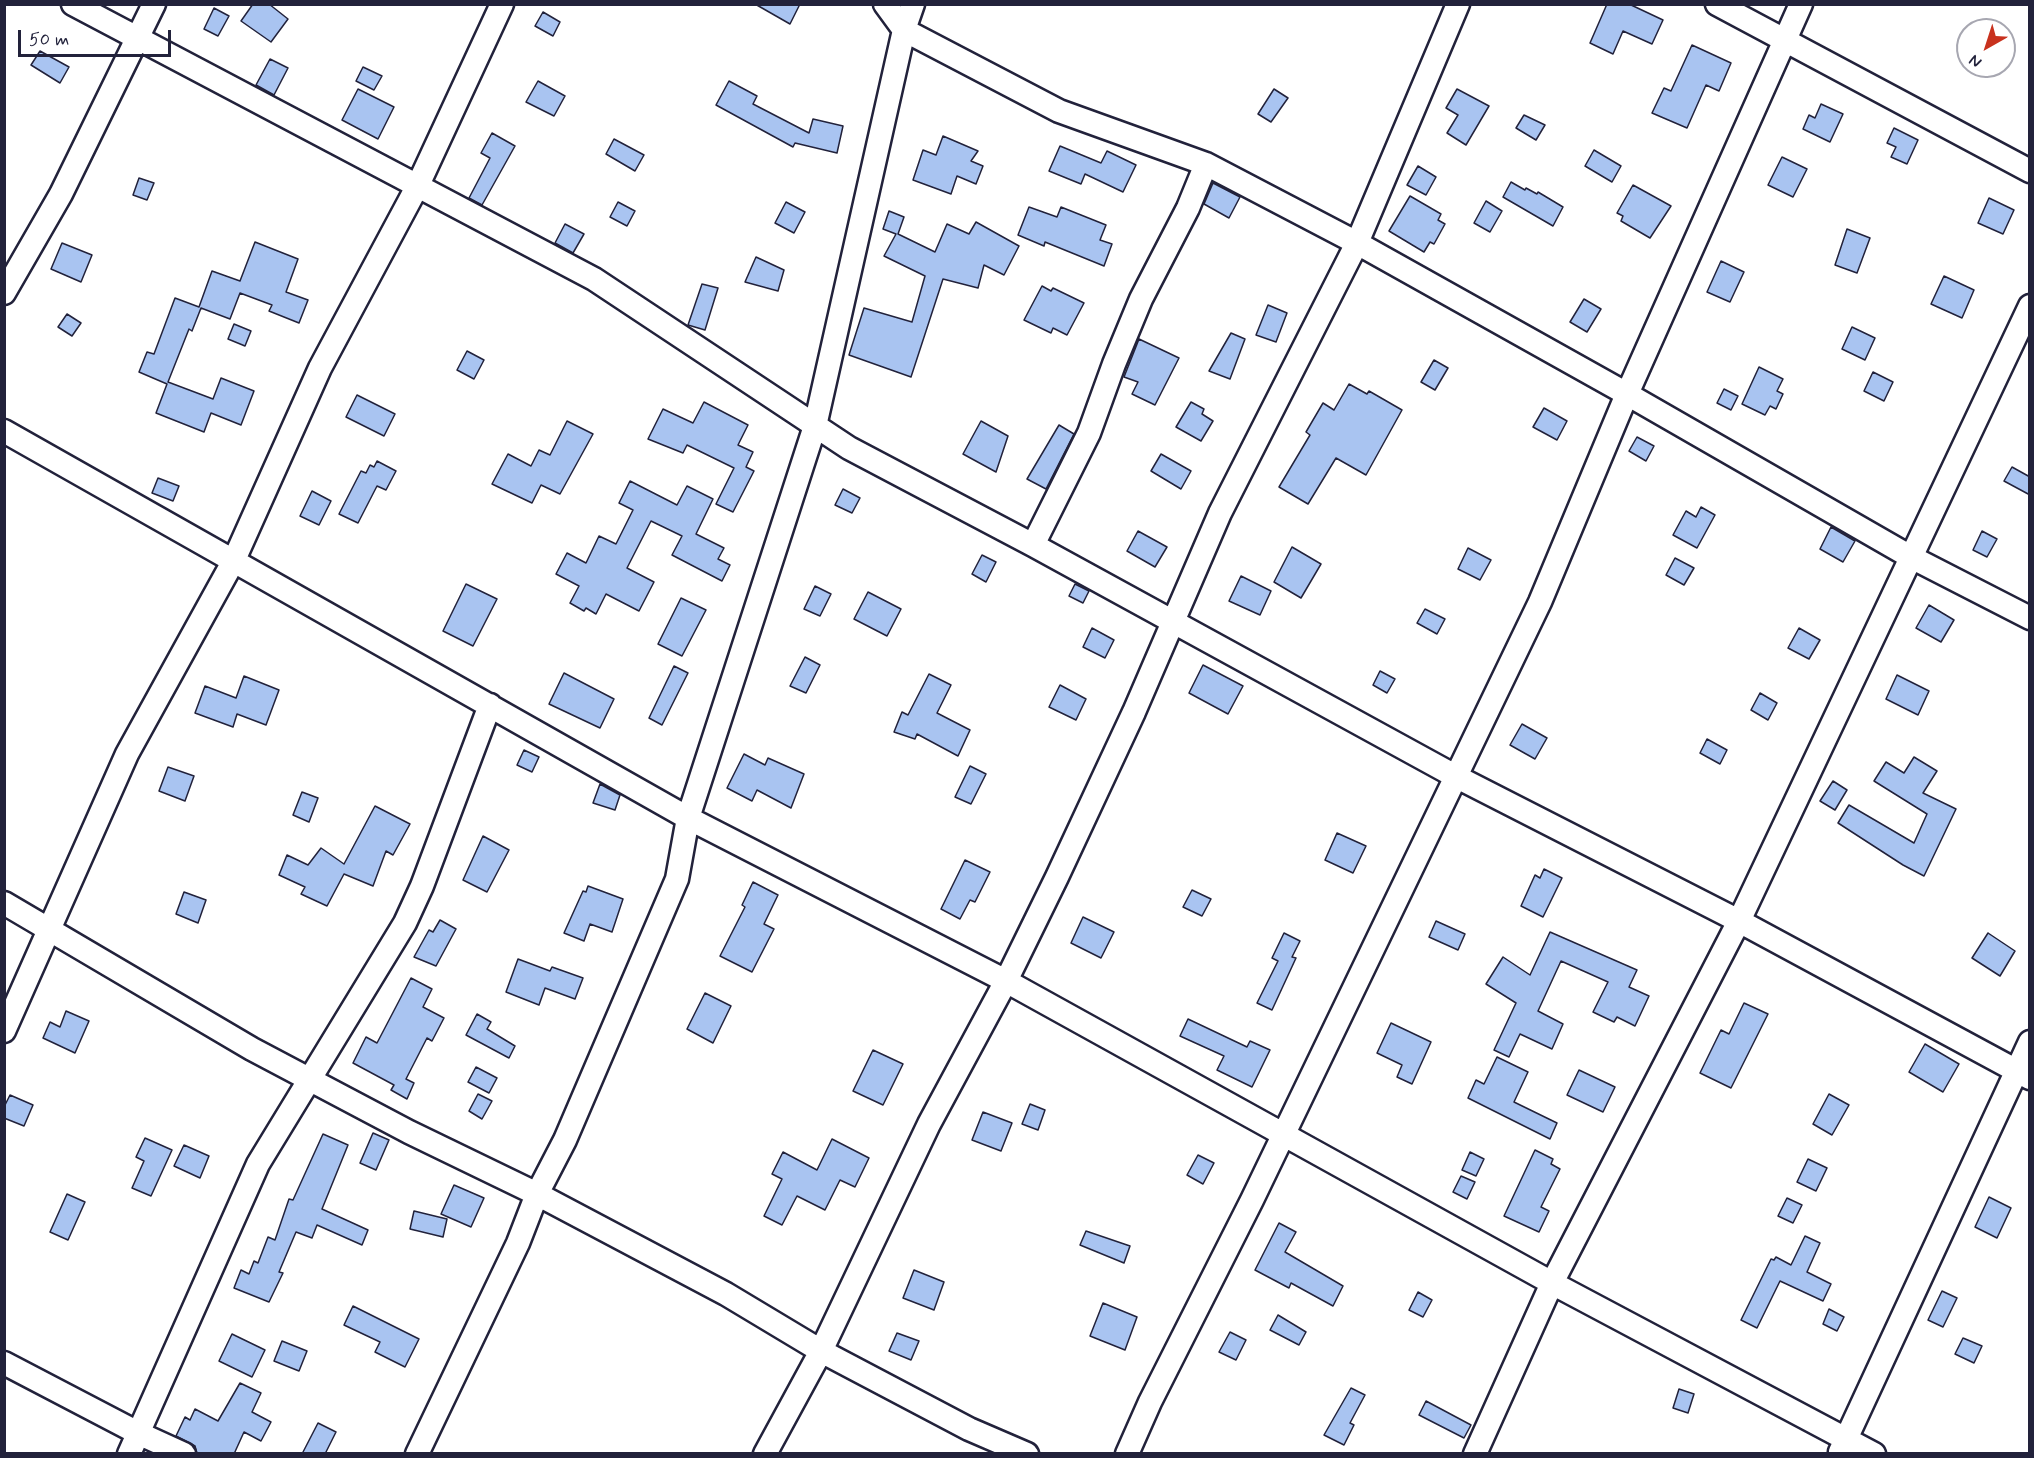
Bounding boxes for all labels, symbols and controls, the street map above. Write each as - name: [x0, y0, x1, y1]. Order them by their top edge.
- scale bar: [21, 18, 174, 56]
- north arrow: [1956, 18, 2016, 78]
- text: 50 m: [29, 28, 69, 52]
- text: N: [1965, 49, 1986, 72]

